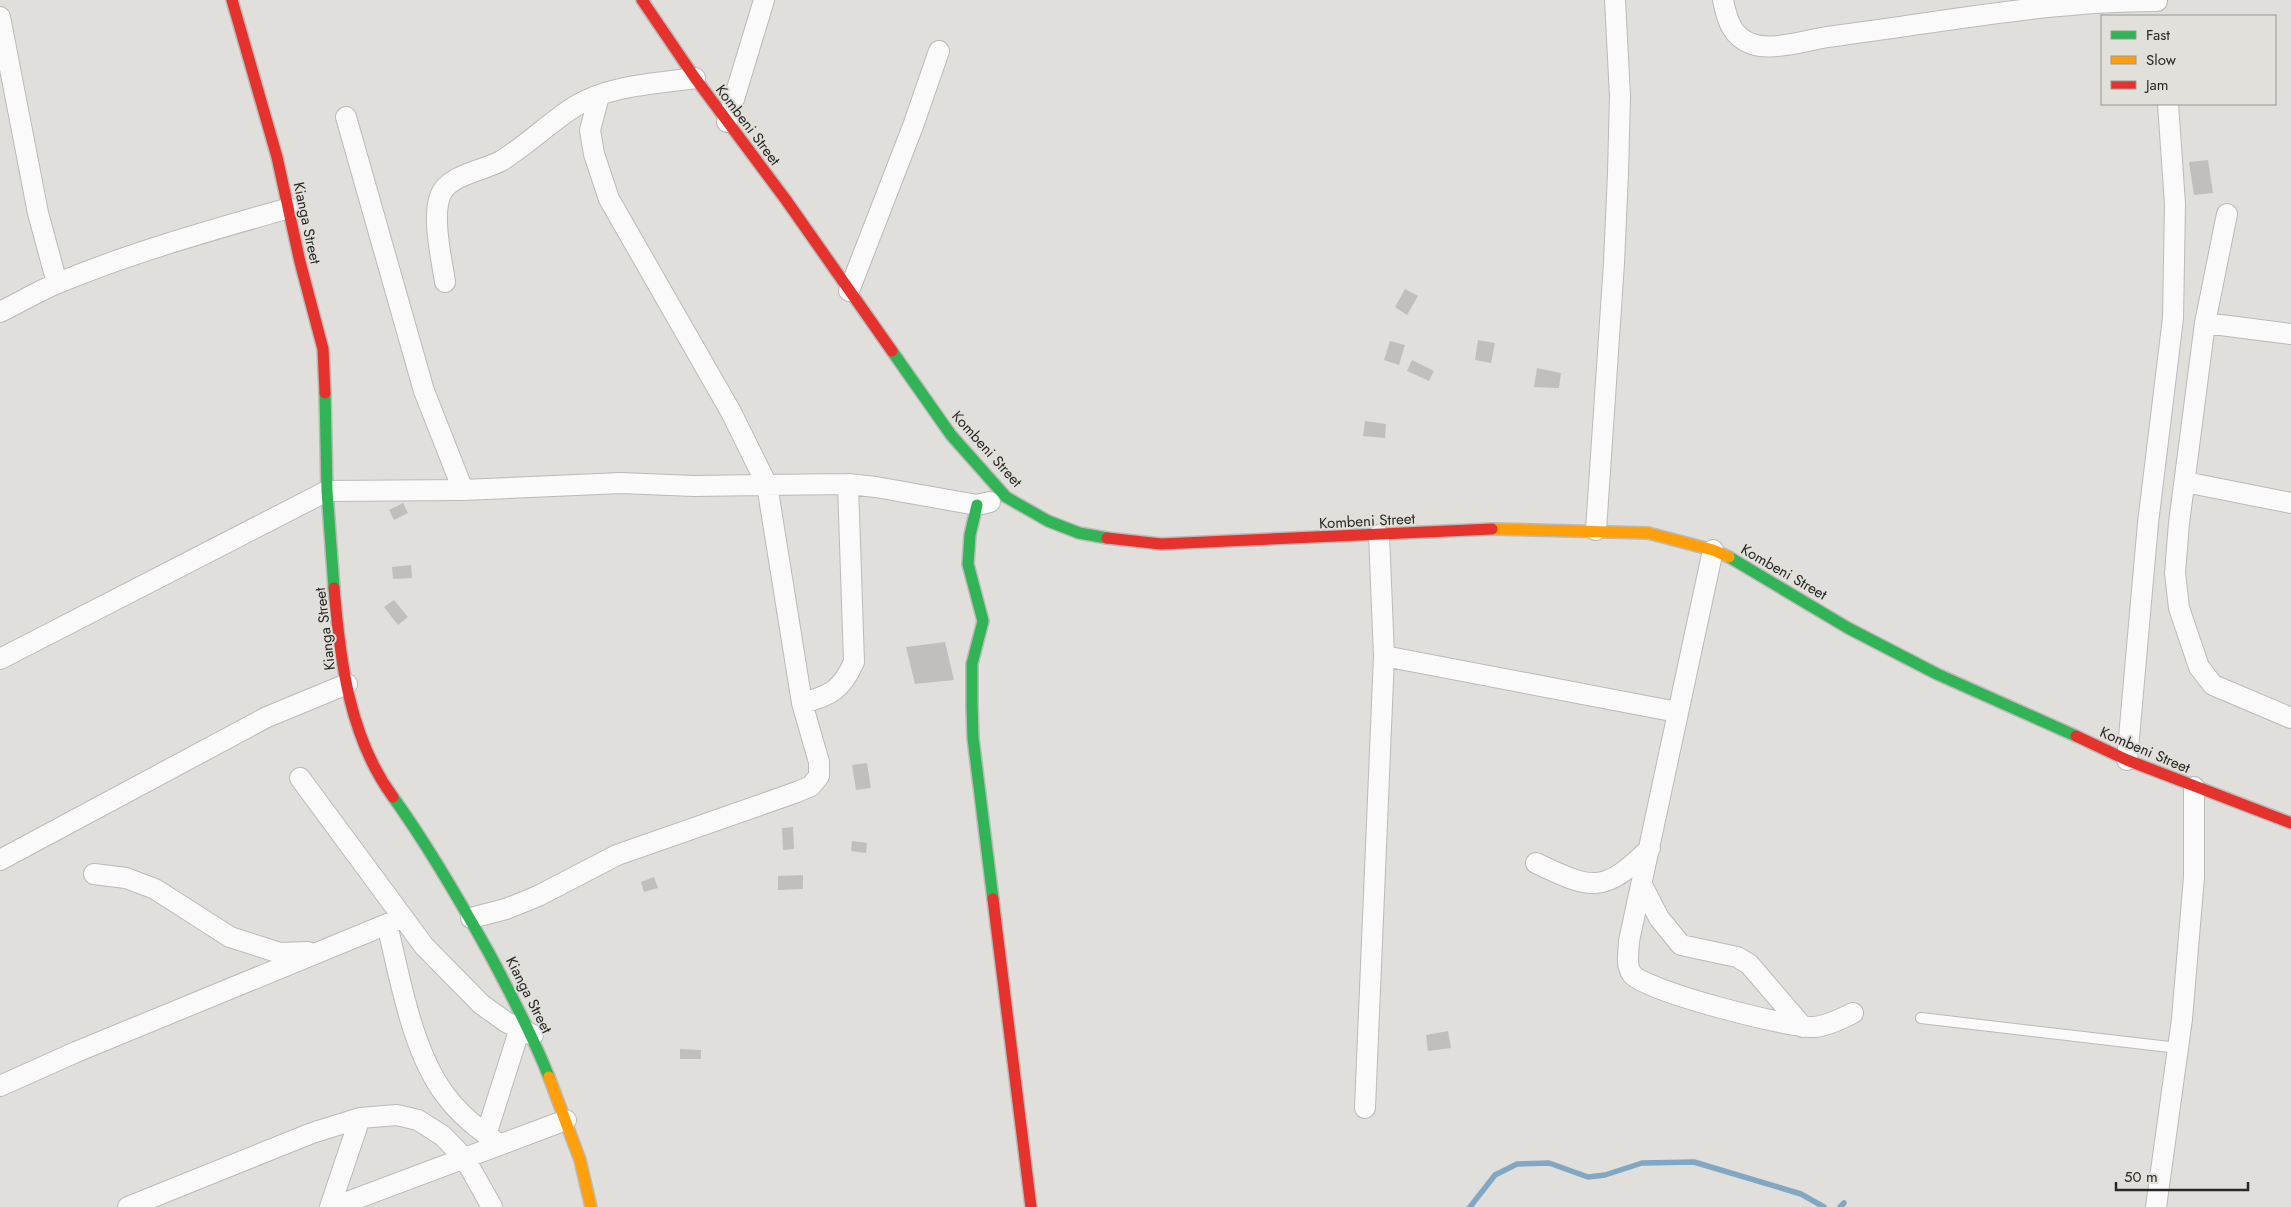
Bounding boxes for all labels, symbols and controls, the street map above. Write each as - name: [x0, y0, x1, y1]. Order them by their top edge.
- legend: [2101, 15, 2276, 105]
- text: Fast: [2146, 24, 2170, 46]
- text: Slow: [2146, 49, 2177, 71]
- text: Jam: [2144, 74, 2169, 96]
- street label: Kombeni Street: [710, 80, 786, 170]
- street label: Kianga Street: [288, 180, 327, 267]
- street label: Kombeni Street: [947, 406, 1028, 492]
- street label: Kombeni Street: [1318, 507, 1416, 535]
- street label: Kombeni Street: [1737, 538, 1832, 606]
- street label: Kianga Street: [309, 586, 341, 672]
- street label: Kombeni Street: [2096, 721, 2194, 779]
- street label: Kianga Street: [500, 953, 558, 1038]
- scale bar: [2116, 1160, 2248, 1192]
- text: 50 m: [2124, 1166, 2158, 1188]

